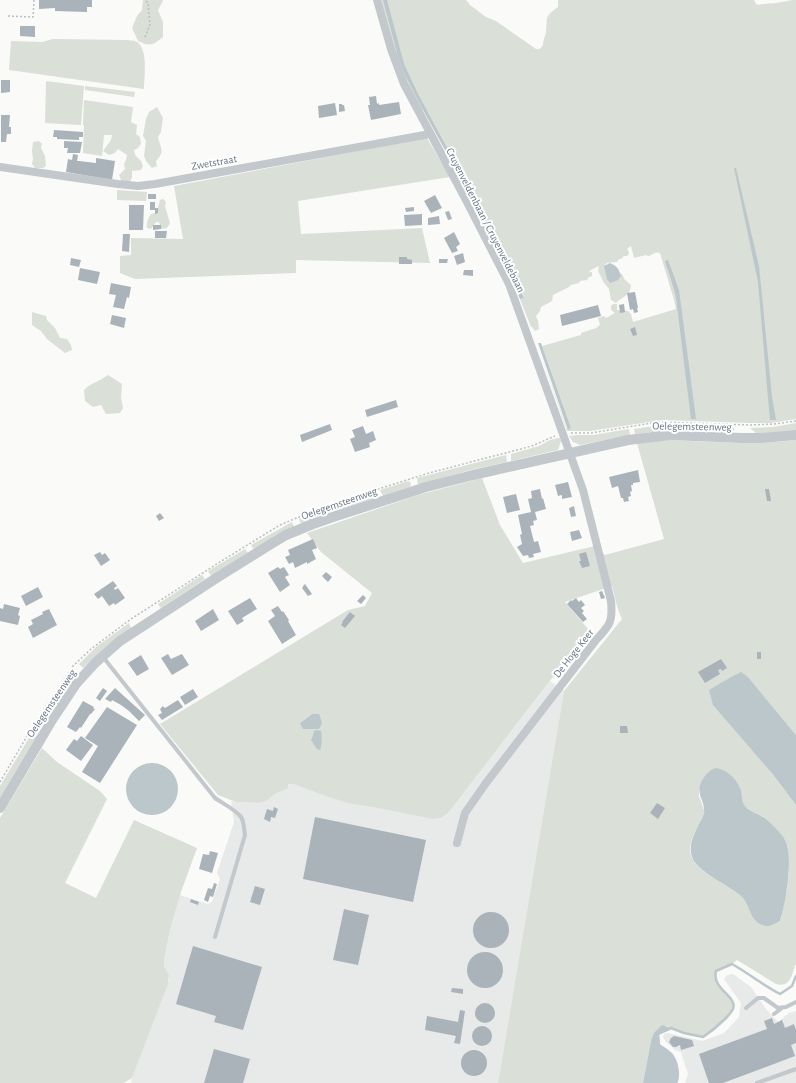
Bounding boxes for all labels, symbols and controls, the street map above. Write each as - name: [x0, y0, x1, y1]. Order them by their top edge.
- street label: Cruyenveldenbaan / Cruyenveldebaan: [444, 146, 527, 294]
- street label: Zwetstraat: [190, 153, 238, 172]
- street label: Oelegemsteenweg: [652, 420, 733, 433]
- street label: Oelegemsteenweg: [300, 485, 379, 522]
- street label: De Hoge Keer: [551, 627, 596, 680]
- street label: Oelegemsteenweg: [25, 667, 79, 739]

